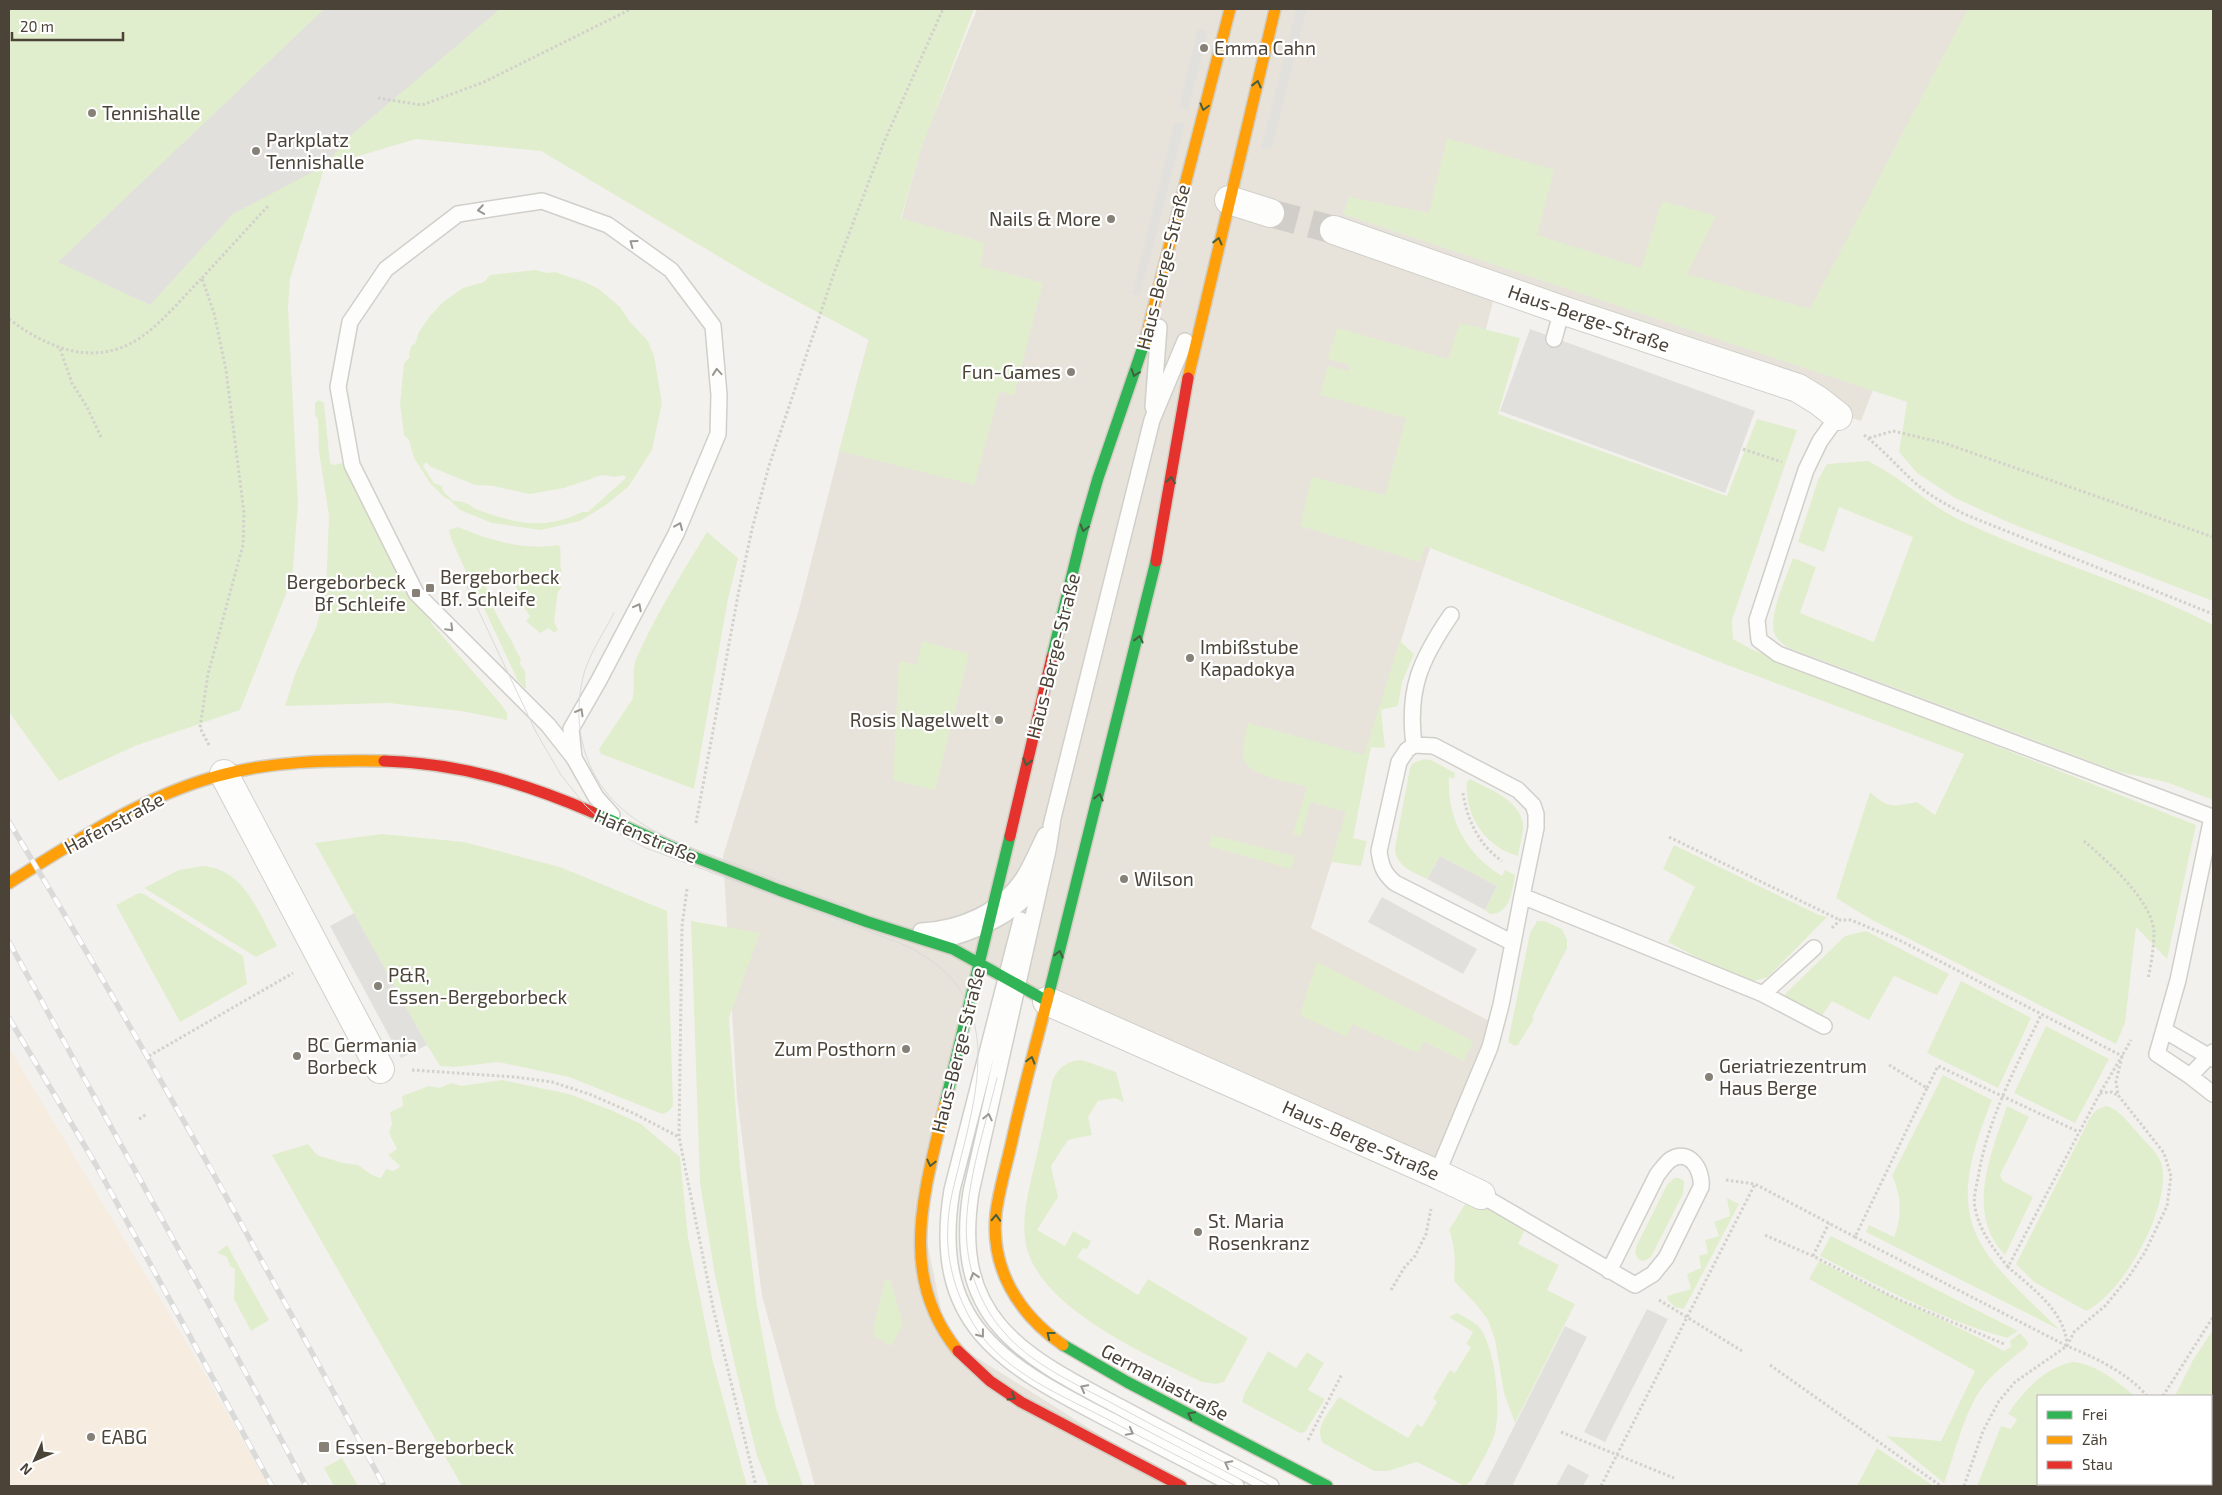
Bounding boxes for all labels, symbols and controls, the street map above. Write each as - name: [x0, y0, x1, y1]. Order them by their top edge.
- scale bar: [12, 10, 124, 42]
- text: 20 m: [20, 17, 54, 35]
- place label: Emma Cahn: [1214, 36, 1316, 59]
- marker: Emma Cahn: [1198, 42, 1210, 54]
- one-way arrow: [1251, 79, 1262, 88]
- place label: Tennishalle: [102, 101, 201, 124]
- one-way arrow: [1199, 102, 1210, 111]
- marker: Tennishalle: [86, 107, 98, 119]
- place label: Parkplatz Tennishalle: [266, 128, 365, 173]
- marker: Parkplatz Tennishalle: [250, 145, 262, 157]
- street label: Haus-Berge-Straße: [1131, 182, 1194, 352]
- one-way arrow: [477, 204, 485, 215]
- place label: Nails & More: [989, 207, 1101, 230]
- marker: Nails & More: [1105, 213, 1117, 225]
- one-way arrow: [1213, 238, 1223, 246]
- one-way arrow: [629, 240, 639, 249]
- street label: Haus-Berge-Straße: [1505, 279, 1673, 356]
- place label: Fun-Games: [962, 360, 1061, 383]
- marker: Fun-Games: [1065, 366, 1077, 378]
- one-way arrow: [712, 367, 723, 375]
- one-way arrow: [1131, 369, 1141, 377]
- one-way arrow: [1165, 475, 1176, 483]
- one-way arrow: [673, 522, 684, 531]
- one-way arrow: [1079, 523, 1090, 532]
- place label: Bergeborbeck Bf. Schleife: [440, 565, 560, 610]
- place label: Bergeborbeck Bf Schleife: [287, 570, 406, 615]
- street label: Haus-Berge-Straße: [1021, 571, 1084, 741]
- marker: Bergeborbeck Bf. Schleife: [424, 582, 436, 594]
- marker: Bergeborbeck Bf Schleife: [410, 587, 422, 599]
- one-way arrow: [632, 603, 642, 612]
- one-way arrow: [445, 622, 454, 631]
- one-way arrow: [1133, 635, 1143, 643]
- place label: Imbißstube Kapadokya: [1200, 635, 1299, 680]
- marker: Imbißstube Kapadokya: [1184, 652, 1196, 664]
- place label: Rosis Nagelwelt: [850, 708, 989, 731]
- one-way arrow: [574, 709, 584, 718]
- marker: Rosis Nagelwelt: [993, 714, 1005, 726]
- one-way arrow: [1022, 758, 1033, 767]
- street label: Hafenstraße: [60, 787, 167, 858]
- one-way arrow: [1094, 793, 1104, 801]
- street label: Hafenstraße: [591, 804, 701, 867]
- place label: Wilson: [1134, 867, 1194, 890]
- marker: Wilson: [1118, 873, 1130, 885]
- one-way arrow: [1053, 950, 1064, 959]
- place label: P&R, Essen-Bergeborbeck: [388, 963, 568, 1008]
- street label: Haus-Berge-Straße: [926, 965, 989, 1135]
- marker: P&R, Essen-Bergeborbeck: [372, 980, 384, 992]
- place label: BC Germania Borbeck: [307, 1033, 417, 1078]
- place label: Zum Posthorn: [774, 1037, 896, 1060]
- marker: Zum Posthorn: [900, 1043, 912, 1055]
- marker: BC Germania Borbeck: [291, 1050, 303, 1062]
- place label: Geriatriezentrum Haus Berge: [1719, 1054, 1867, 1099]
- one-way arrow: [1025, 1056, 1035, 1065]
- marker: Geriatriezentrum Haus Berge: [1703, 1071, 1715, 1083]
- street label: Haus-Berge-Straße: [1279, 1095, 1443, 1185]
- one-way arrow: [982, 1112, 993, 1121]
- one-way arrow: [926, 1158, 937, 1167]
- place label: St. Maria Rosenkranz: [1208, 1209, 1310, 1254]
- one-way arrow: [990, 1214, 1001, 1222]
- marker: St. Maria Rosenkranz: [1192, 1226, 1204, 1238]
- one-way arrow: [969, 1273, 979, 1281]
- one-way arrow: [975, 1328, 984, 1338]
- one-way arrow: [1046, 1332, 1056, 1341]
- street label: Germaniastraße: [1098, 1338, 1233, 1425]
- one-way arrow: [1080, 1384, 1089, 1394]
- one-way arrow: [1006, 1390, 1015, 1400]
- legend: [2037, 1395, 2212, 1485]
- text: Frei: [2082, 1405, 2107, 1423]
- one-way arrow: [1187, 1411, 1196, 1421]
- place label: EABG: [101, 1425, 147, 1448]
- one-way arrow: [1125, 1425, 1134, 1435]
- text: Zäh: [2082, 1430, 2107, 1448]
- marker: EABG: [85, 1431, 97, 1443]
- north arrow: [10, 1435, 60, 1485]
- place label: Essen-Bergeborbeck: [335, 1435, 515, 1458]
- marker: Essen-Bergeborbeck: [317, 1440, 331, 1454]
- text: Stau: [2082, 1455, 2113, 1473]
- text: N: [16, 1460, 35, 1479]
- one-way arrow: [1224, 1460, 1233, 1470]

